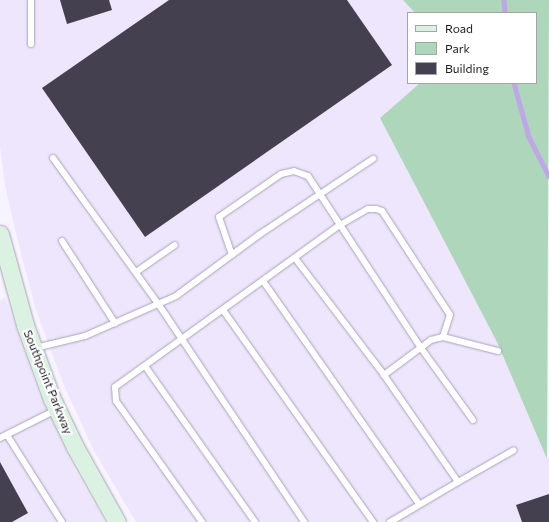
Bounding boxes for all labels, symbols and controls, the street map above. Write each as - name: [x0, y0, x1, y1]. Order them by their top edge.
- legend: [407, 12, 537, 84]
- text: Road: [445, 21, 473, 35]
- text: Park: [445, 41, 470, 55]
- text: Building: [445, 61, 489, 75]
- street label: Southpoint Parkway: [21, 328, 75, 436]

